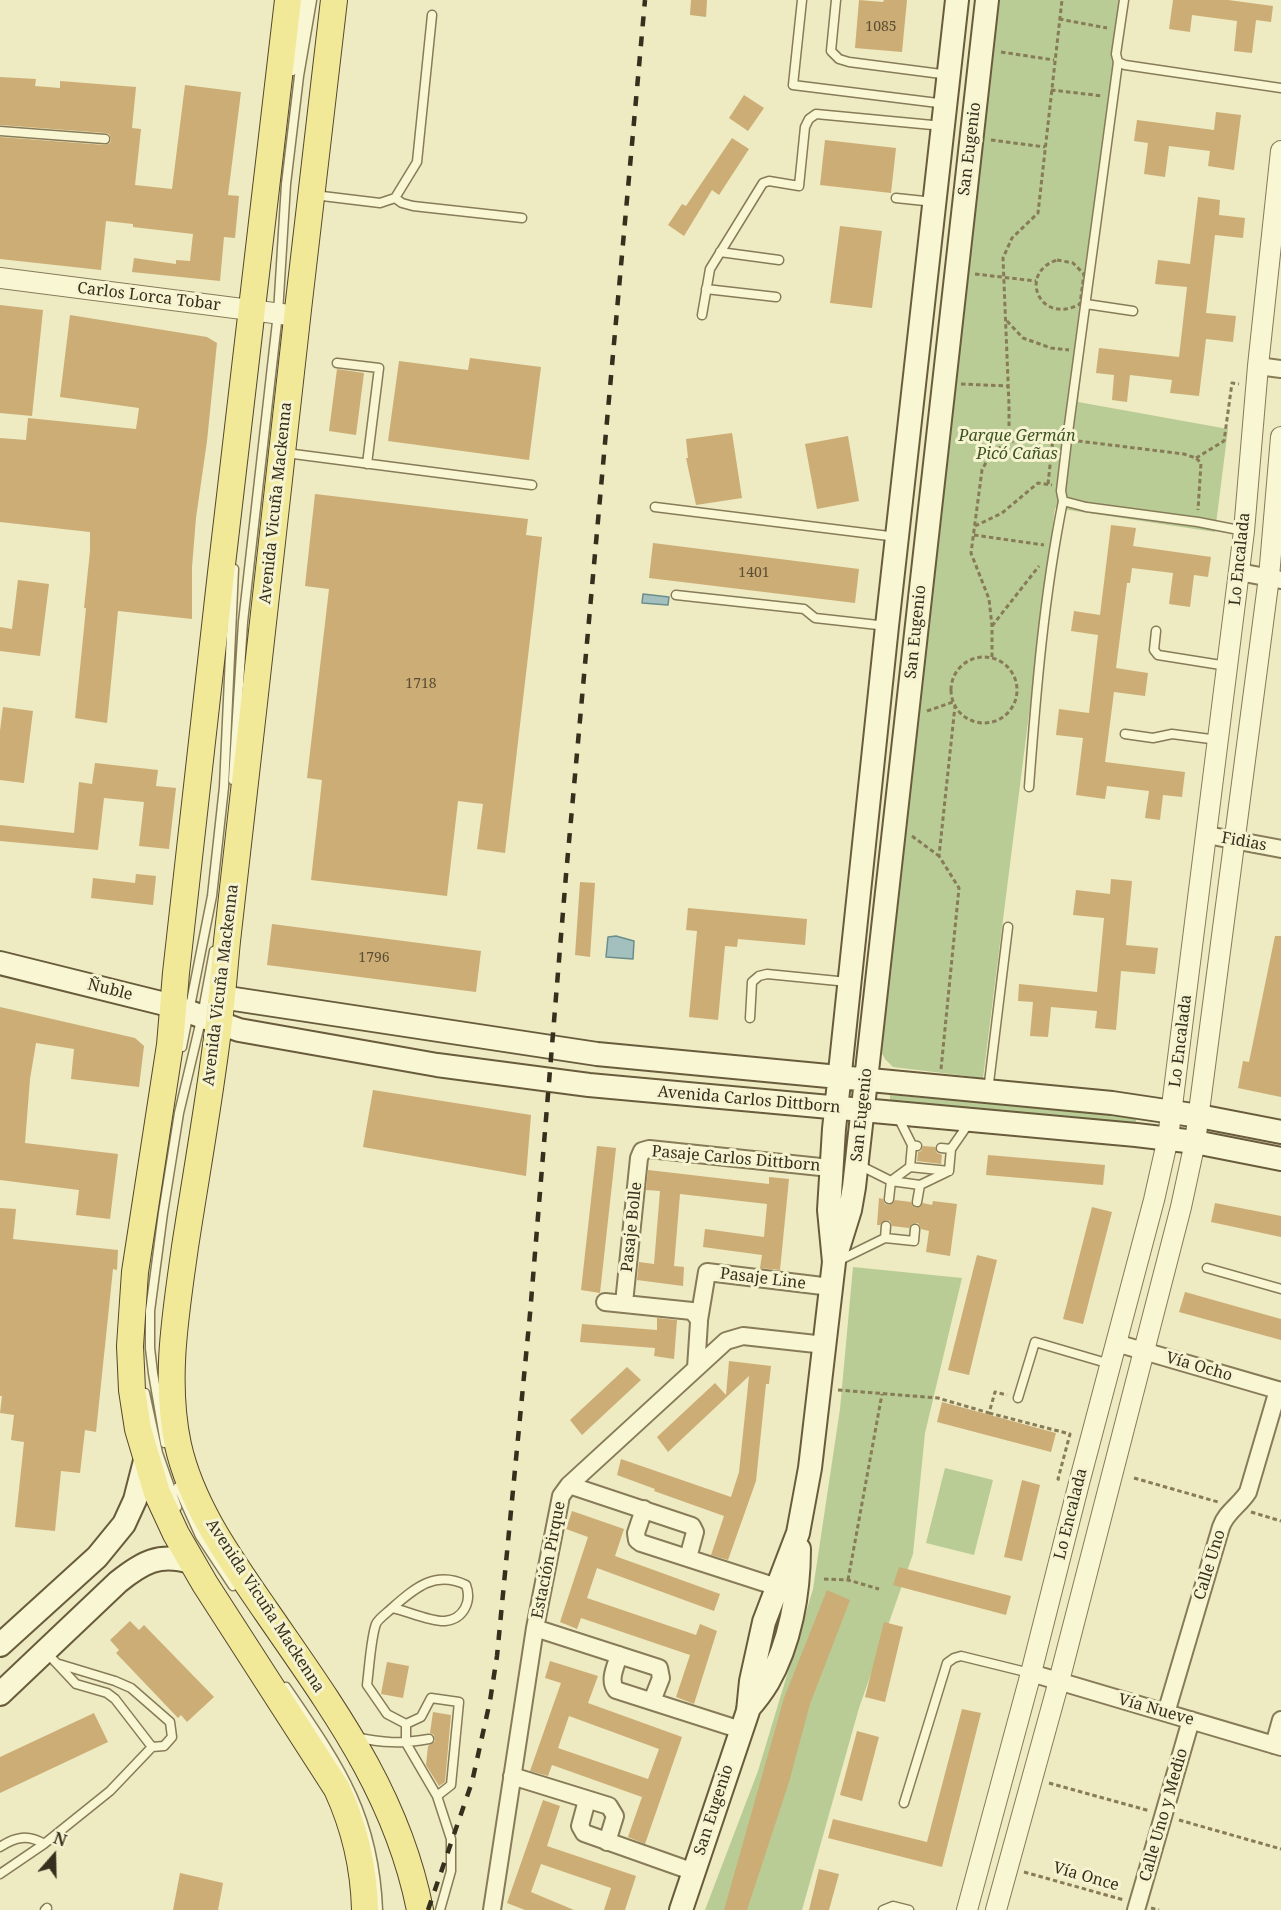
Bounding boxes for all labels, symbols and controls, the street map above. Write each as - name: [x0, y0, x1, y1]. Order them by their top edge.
- house number: 1085: [865, 19, 897, 35]
- street label: San Eugenio: [955, 101, 985, 197]
- street label: Carlos Lorca Tobar: [76, 279, 222, 315]
- street label: Avenida Vicuña Mackenna: [256, 401, 296, 605]
- park label: Parque Germán Picó Cañas: [959, 426, 1075, 464]
- street label: Lo Encalada: [1226, 512, 1254, 606]
- house number: 1401: [738, 565, 770, 581]
- street label: San Eugenio: [902, 584, 930, 680]
- house number: 1718: [405, 676, 437, 692]
- street label: Fidias: [1220, 829, 1268, 855]
- street label: Avenida Vicuña Mackenna: [199, 883, 243, 1087]
- house number: 1796: [358, 950, 390, 966]
- street label: Ñuble: [86, 975, 134, 1005]
- street label: Lo Encalada: [1166, 994, 1196, 1088]
- street label: San Eugenio: [848, 1067, 876, 1163]
- street label: Avenida Carlos Dittborn: [657, 1082, 841, 1118]
- street label: Pasaje Carlos Dittborn: [651, 1142, 821, 1176]
- street label: Pasaje Bolle: [618, 1181, 646, 1273]
- street label: Pasaje Line: [719, 1264, 807, 1294]
- street label: Vía Ocho: [1164, 1348, 1234, 1386]
- street label: Lo Encalada: [1050, 1466, 1092, 1562]
- street label: Estación Pirque: [528, 1500, 570, 1620]
- street label: Avenida Vicuña Mackenna: [202, 1516, 328, 1696]
- street label: Calle Uno: [1190, 1528, 1230, 1602]
- street label: Vía Nueve: [1116, 1690, 1196, 1730]
- street label: Calle Uno y Medio: [1136, 1746, 1192, 1884]
- street label: San Eugenio: [690, 1762, 738, 1858]
- north arrow: [24, 1826, 84, 1886]
- text: N: [50, 1827, 70, 1852]
- street label: Vía Once: [1051, 1858, 1121, 1896]

